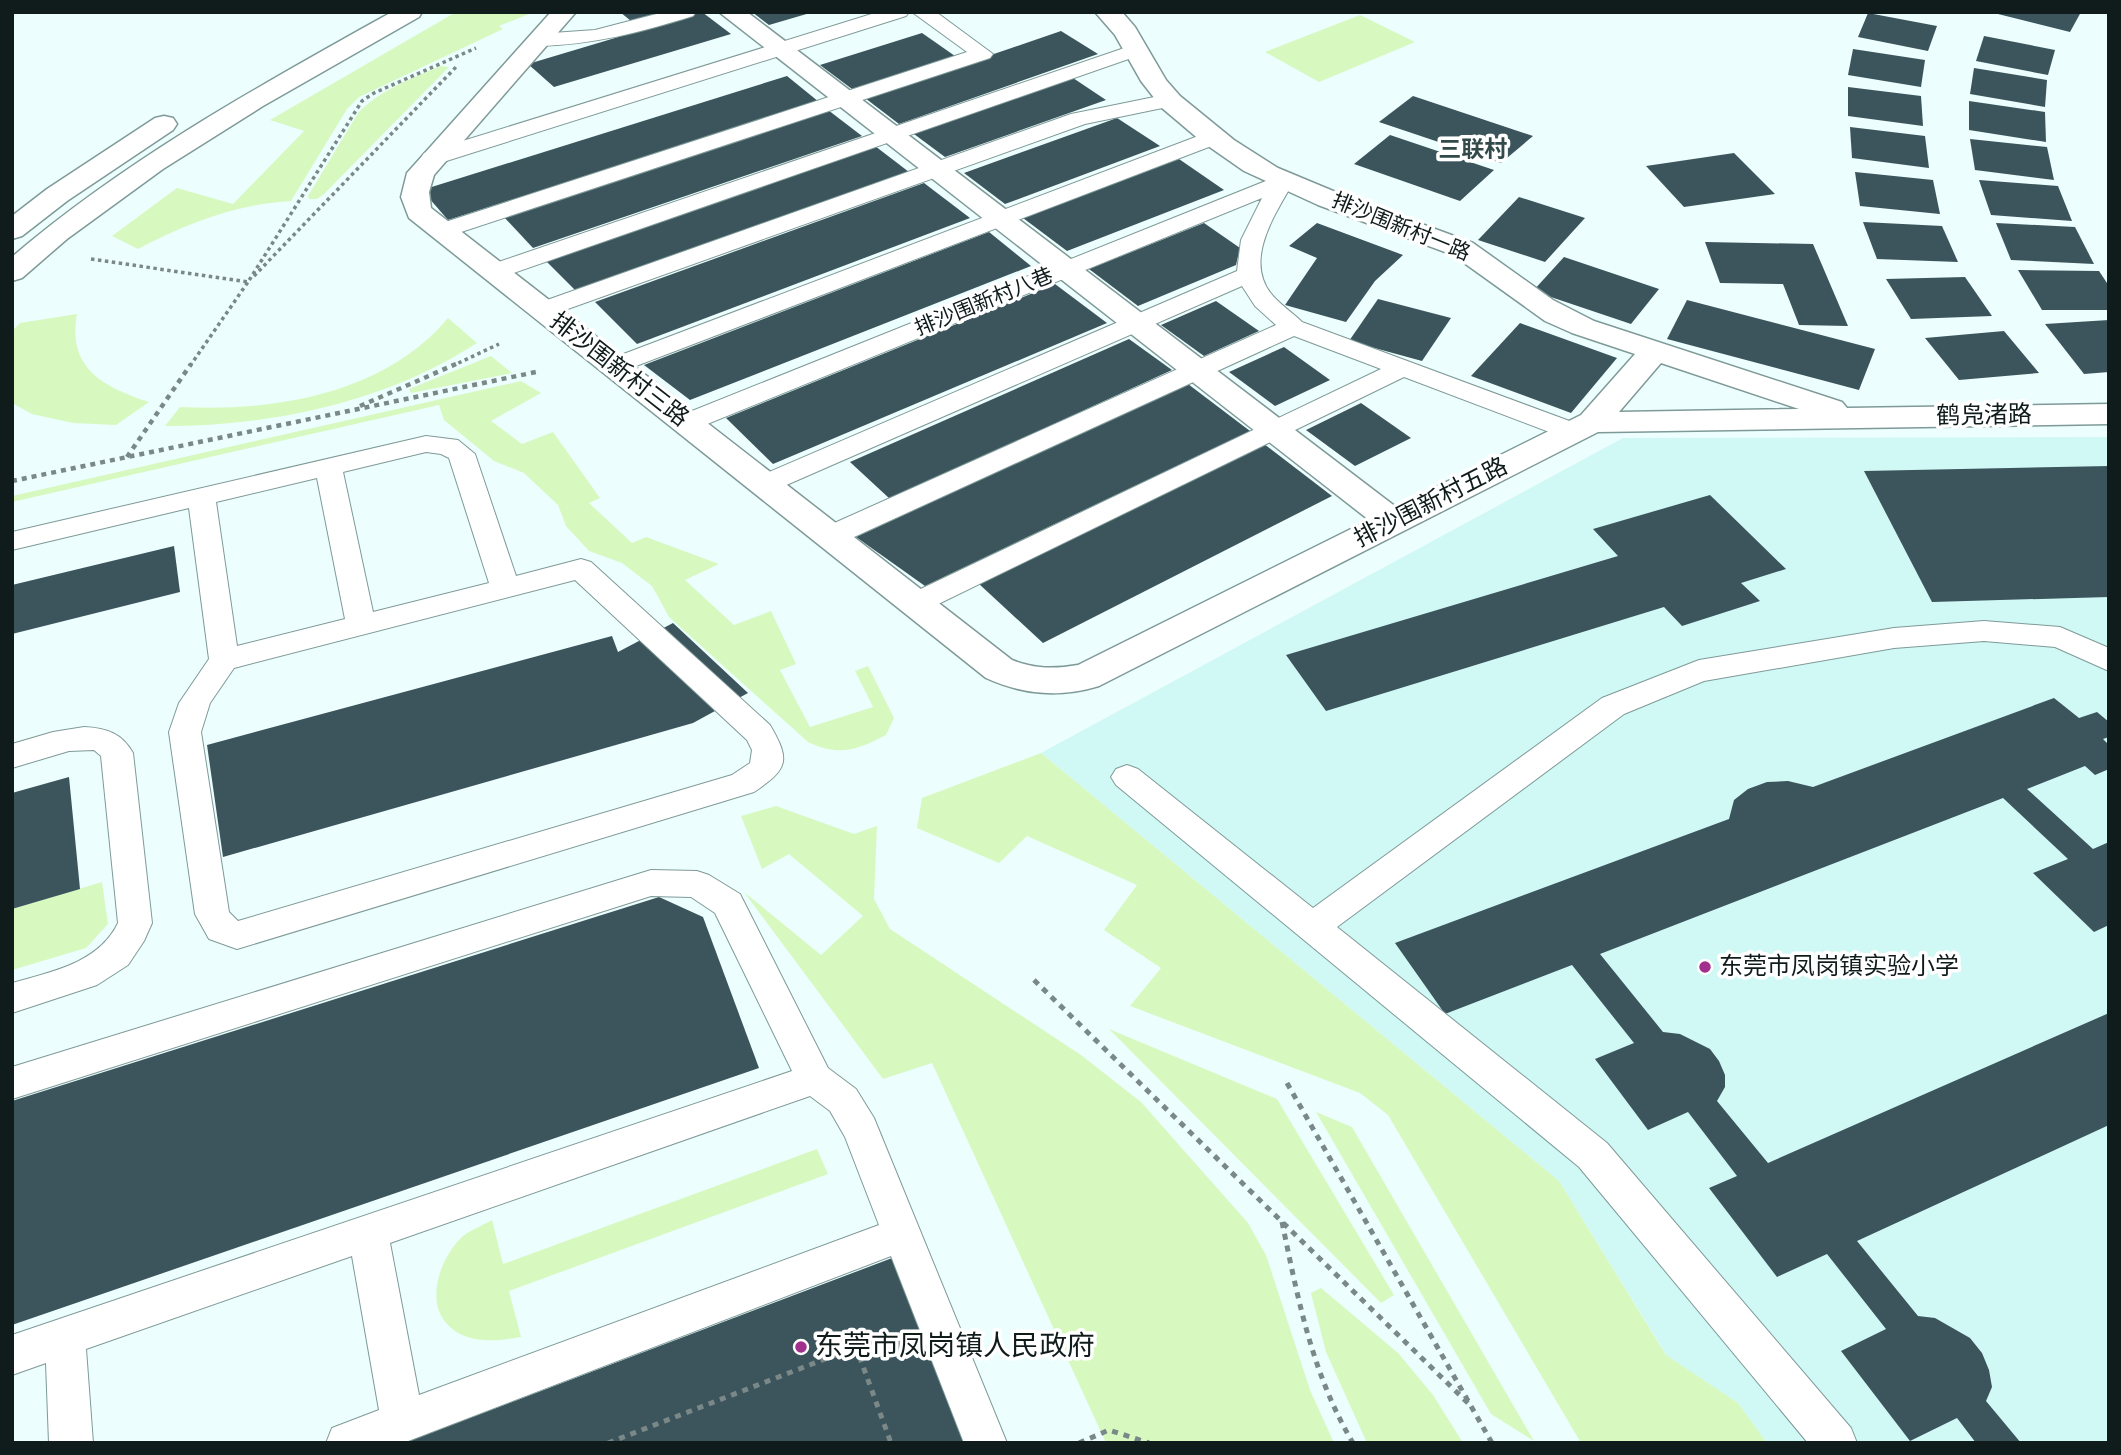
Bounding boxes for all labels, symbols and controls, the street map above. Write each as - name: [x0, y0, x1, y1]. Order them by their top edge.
- district label: 三联村: [1439, 137, 1508, 162]
- street label: 排沙围新村一路: [1329, 189, 1473, 264]
- street label: 排沙围新村八巷: [912, 264, 1056, 339]
- street label: 排沙围新村三路: [545, 307, 694, 431]
- street label: 鹤凫渚路: [1936, 401, 2032, 429]
- street label: 排沙围新村五路: [1350, 452, 1511, 552]
- place label: 东莞市凤岗镇实验小学: [1719, 953, 1959, 979]
- marker: 东莞市凤岗镇实验小学: [1697, 959, 1713, 975]
- place label: 东莞市凤岗镇人民政府: [815, 1331, 1095, 1361]
- marker: 东莞市凤岗镇人民政府: [793, 1339, 809, 1355]

